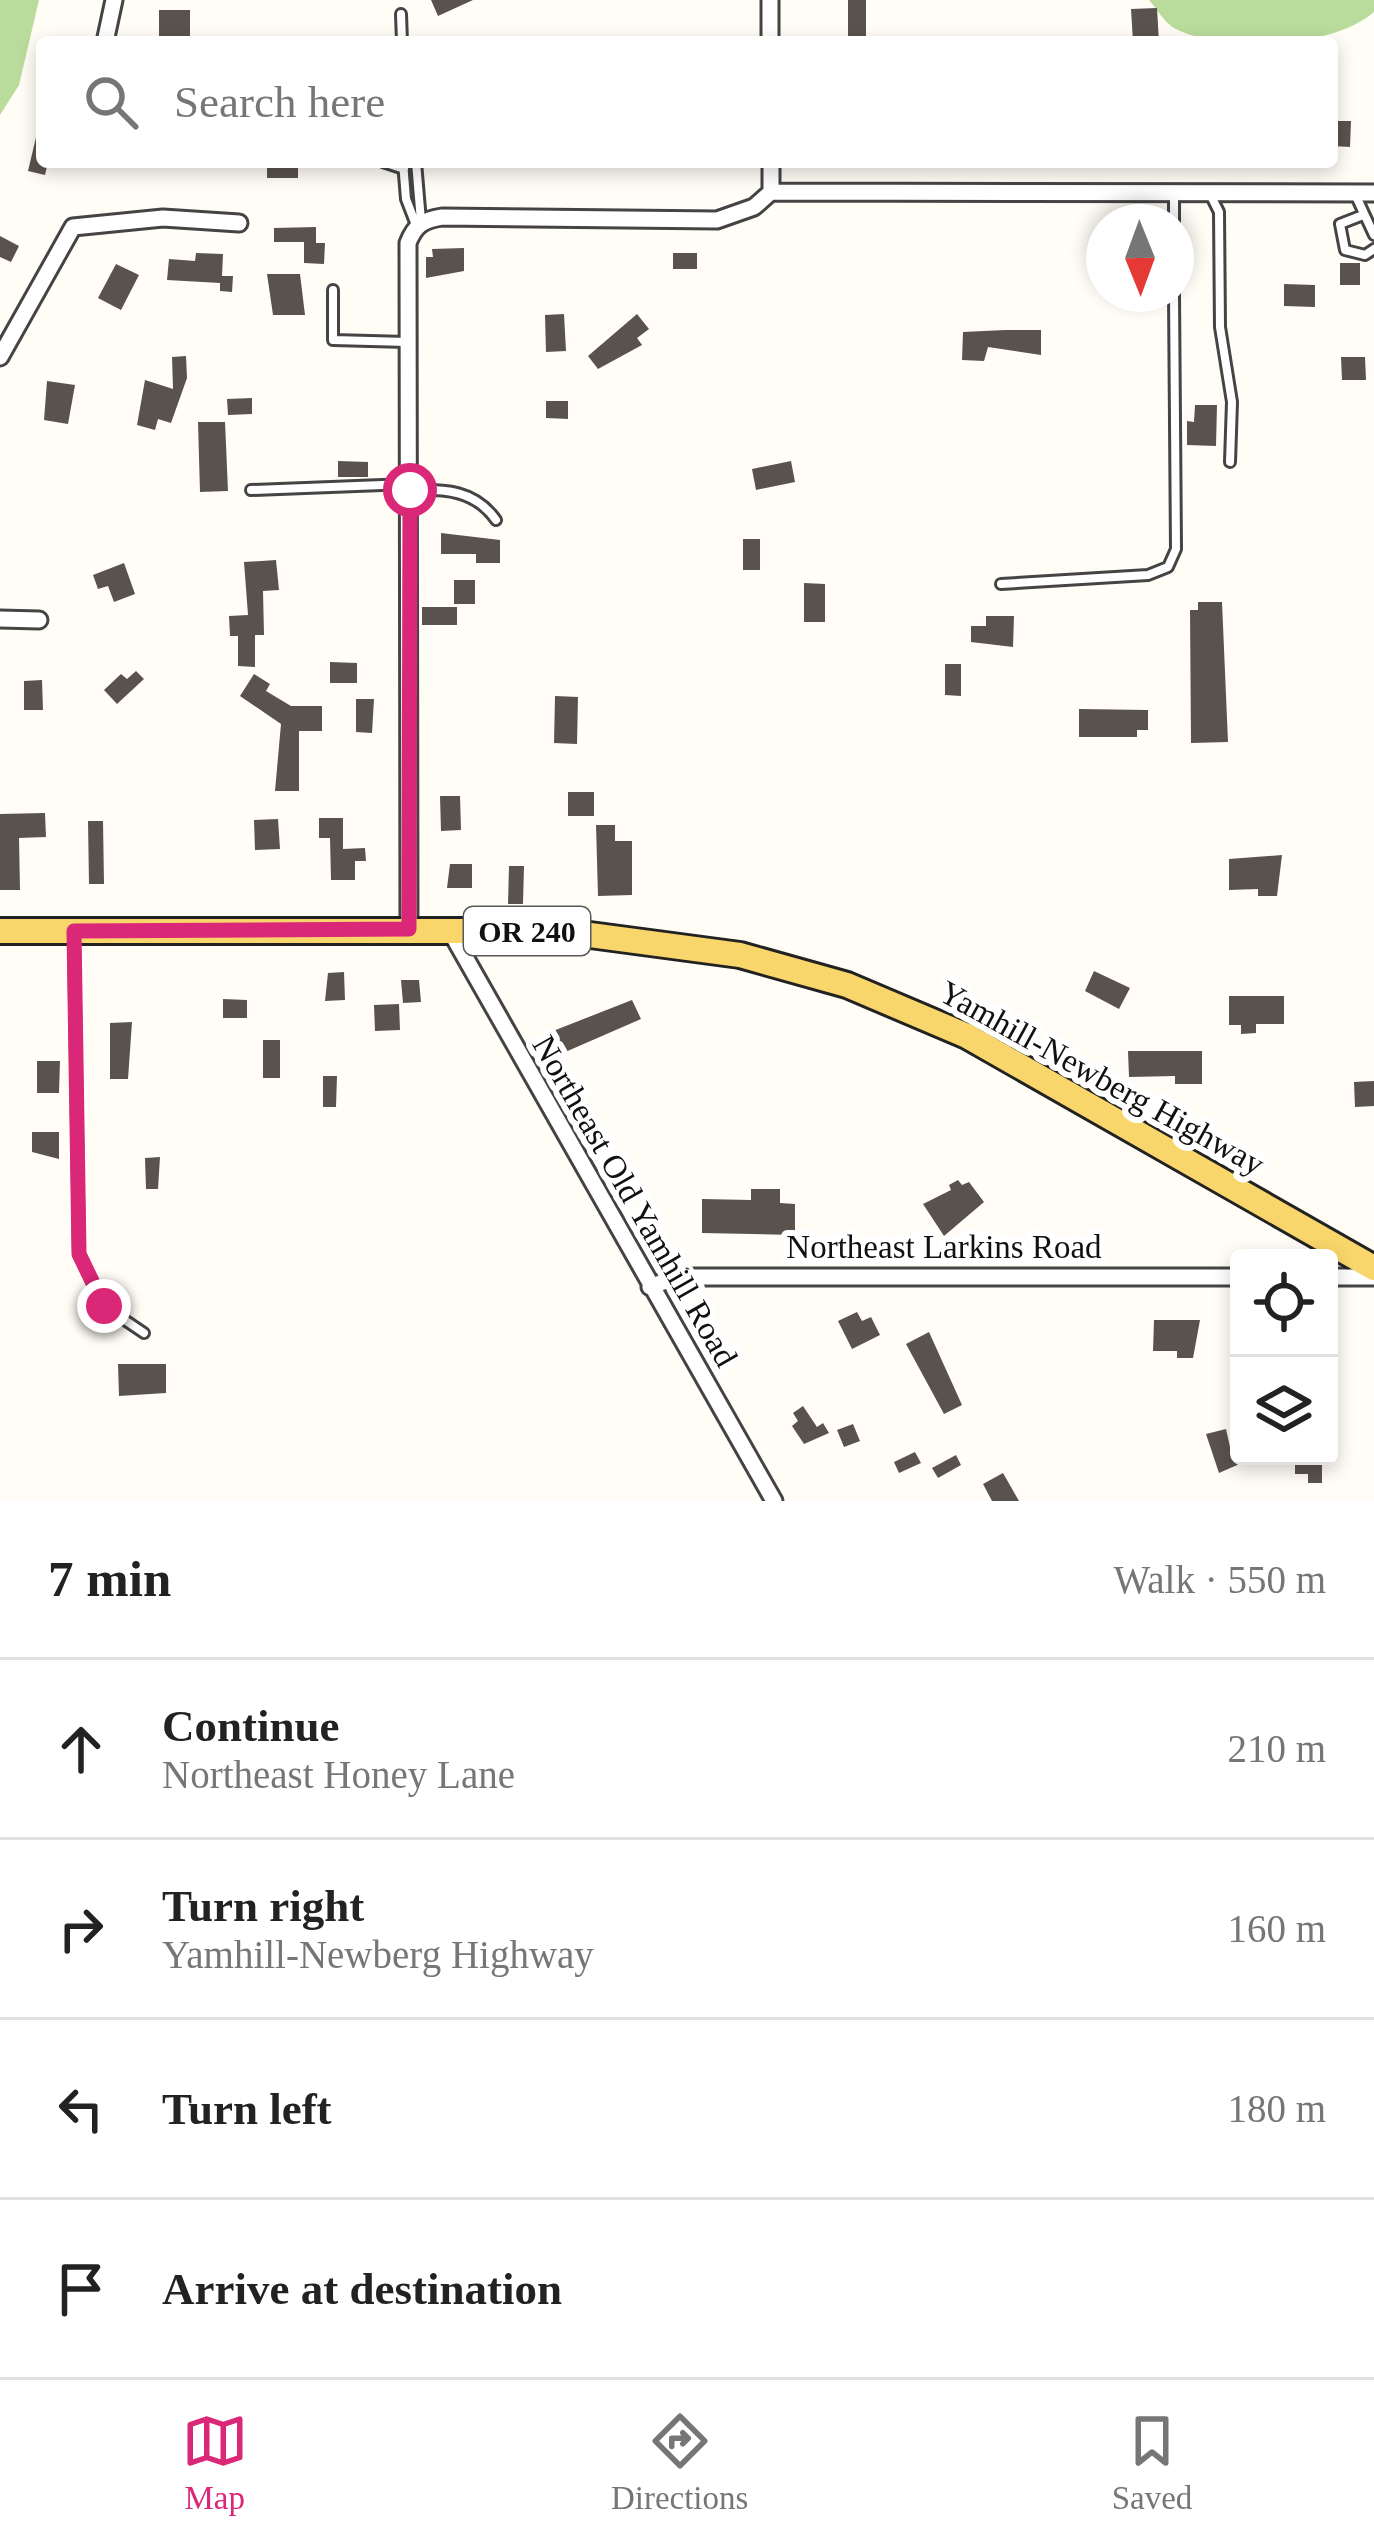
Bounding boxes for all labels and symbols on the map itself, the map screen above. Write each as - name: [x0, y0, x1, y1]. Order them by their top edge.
- north arrow: [1086, 204, 1194, 312]
- route start: [383, 463, 437, 517]
- road number: OR 240: [464, 907, 590, 955]
- street label: Yamhill-Newberg Highway: [933, 974, 1271, 1183]
- street label: Northeast Old Yamhill Road: [525, 1029, 745, 1373]
- street label: Northeast Larkins Road: [786, 1229, 1102, 1265]
- route end: [77, 1279, 131, 1333]

